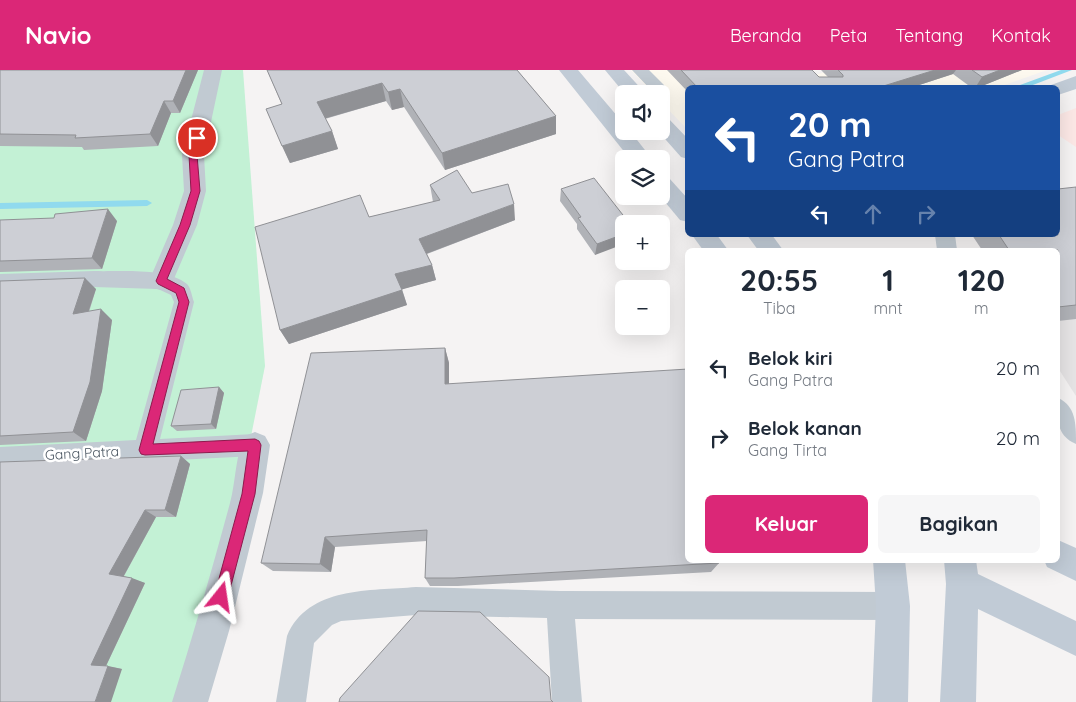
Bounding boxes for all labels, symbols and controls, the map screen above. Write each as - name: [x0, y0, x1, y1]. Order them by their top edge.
- text: Navio: [25, 20, 92, 50]
- text: Beranda: [730, 24, 802, 47]
- text: Peta: [830, 24, 867, 47]
- text: Tentang: [895, 24, 963, 47]
- text: Kontak: [991, 24, 1051, 47]
- map controls: [615, 85, 670, 335]
- button: sound: [615, 85, 670, 140]
- text: 20 m: [788, 102, 871, 146]
- icon: left: [705, 105, 770, 170]
- pin: [176, 117, 218, 159]
- icon: arrive: [183, 124, 211, 152]
- text: Gang Patra: [788, 145, 905, 173]
- button: layers: [615, 150, 670, 205]
- icon: left: [806, 200, 834, 228]
- icon: ahead: [859, 200, 887, 228]
- icon: right: [912, 200, 940, 228]
- button: +: [615, 215, 670, 270]
- text: 20:55: [740, 261, 818, 299]
- text: 1: [882, 261, 894, 299]
- text: 120: [958, 261, 1005, 299]
- button: −: [615, 280, 670, 335]
- text: Tiba: [763, 298, 795, 318]
- text: mnt: [873, 298, 903, 318]
- text: m: [974, 298, 989, 318]
- text: Belok kiri: [748, 346, 833, 370]
- icon: left: [705, 354, 733, 382]
- text: 20 m: [996, 356, 1040, 380]
- text: Gang Patra: [748, 370, 833, 390]
- text: Belok kanan: [748, 416, 862, 440]
- icon: right: [705, 424, 733, 452]
- text: 20 m: [996, 426, 1040, 450]
- text: Gang Tirta: [748, 440, 827, 460]
- street label: Gang Patra: [44, 442, 120, 464]
- button: Keluar: [705, 495, 868, 553]
- button: Bagikan: [878, 495, 1040, 553]
- position arrow: [194, 570, 246, 622]

